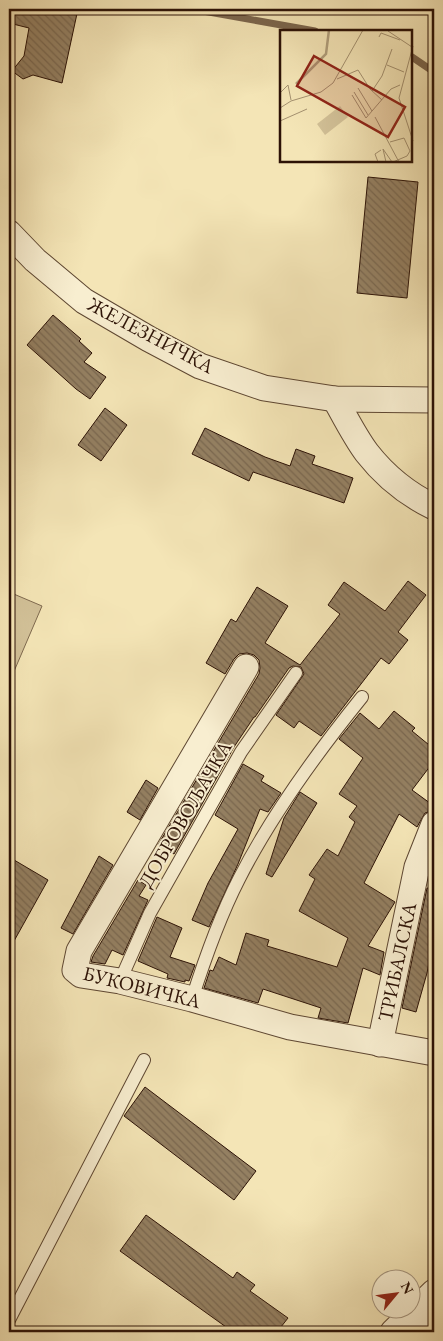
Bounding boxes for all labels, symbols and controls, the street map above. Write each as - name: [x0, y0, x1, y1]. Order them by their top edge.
- inset map: [280, 30, 413, 162]
- street label: ЖЕЛЕЗНИЧКА: [82, 290, 219, 379]
- street label: ДОБРОВОЉАЧКА: [132, 736, 238, 892]
- street label: ТРИБАЛСКА: [372, 900, 422, 1024]
- street label: БУКОВИЧКА: [80, 960, 204, 1014]
- north arrow: [370, 1268, 420, 1318]
- text: N: [397, 1278, 418, 1298]

